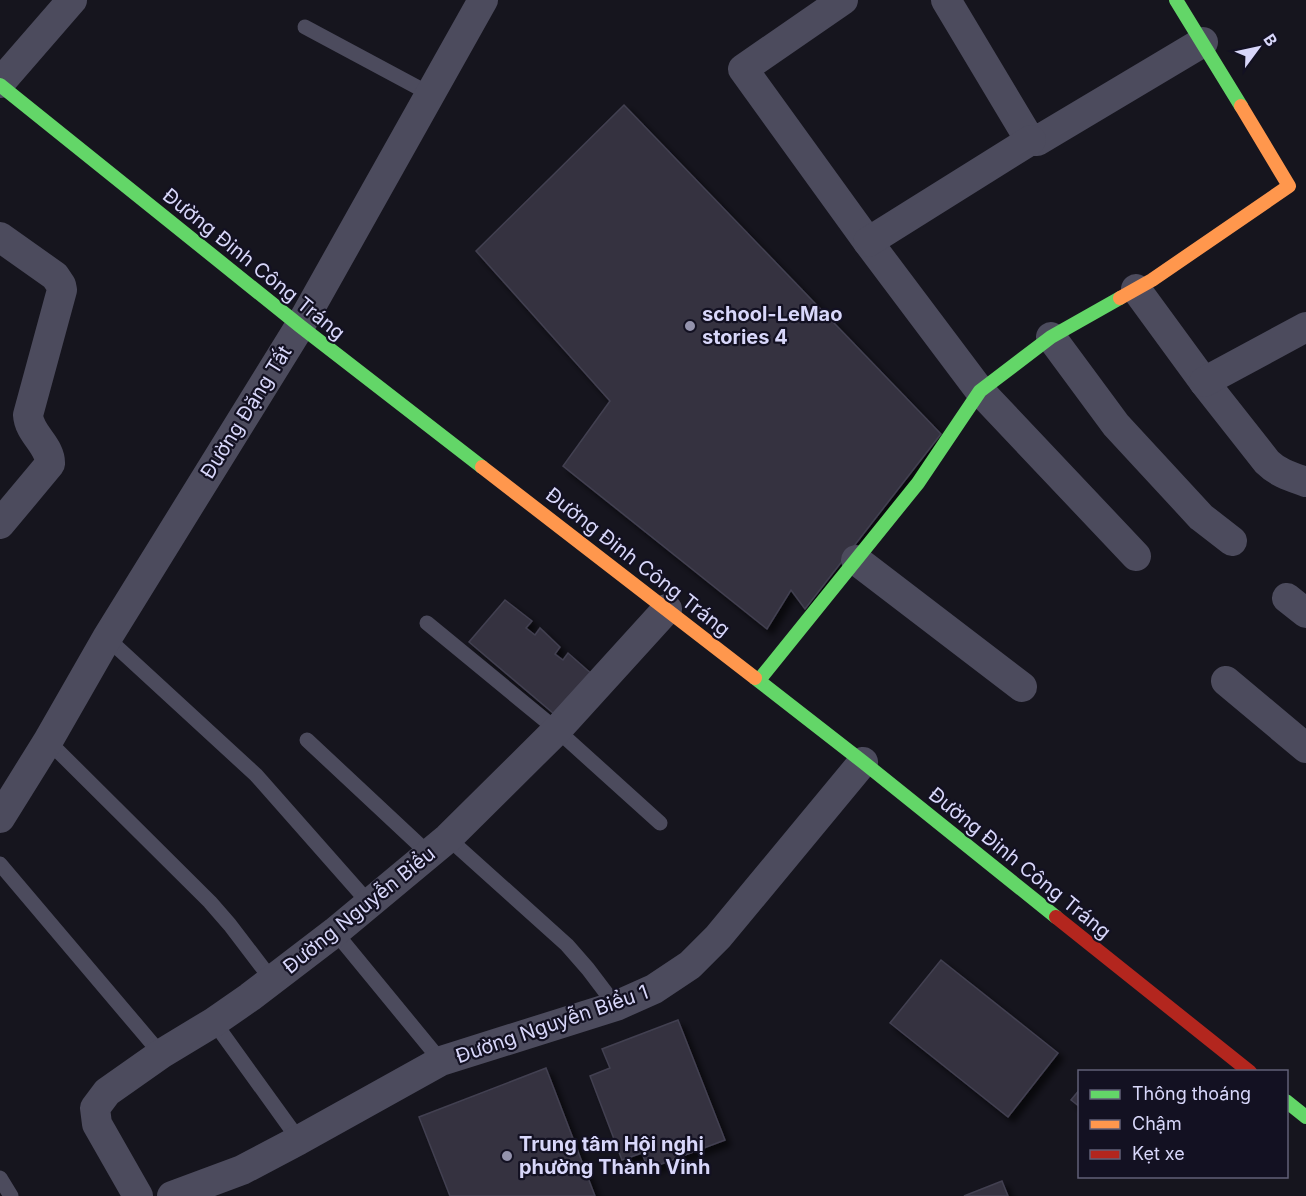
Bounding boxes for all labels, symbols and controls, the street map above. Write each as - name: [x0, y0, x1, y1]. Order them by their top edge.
- north arrow: [1228, 18, 1288, 78]
- text: B: [1259, 30, 1282, 50]
- street label: Đường Đinh Công Tráng: [158, 183, 350, 345]
- place label: school-LeMao stories 4: [702, 302, 842, 349]
- marker: school-LeMao stories 4: [683, 319, 697, 333]
- street label: Đường Đặng Tất: [195, 341, 297, 483]
- street label: Đường Đinh Công Tráng: [541, 483, 735, 641]
- street label: Đường Đinh Công Tráng: [924, 782, 1116, 944]
- street label: Đường Nguyễn Biểu: [278, 841, 440, 979]
- street label: Đường Nguyễn Biểu 1: [453, 980, 651, 1068]
- legend: [1078, 1070, 1288, 1178]
- text: Thông thoáng: [1132, 1083, 1251, 1104]
- text: Chậm: [1132, 1113, 1182, 1134]
- place label: Trung tâm Hội nghị phường Thành Vinh: [519, 1132, 711, 1179]
- text: Kẹt xe: [1132, 1143, 1185, 1164]
- marker: Trung tâm Hội nghị phường Thành Vinh: [500, 1149, 514, 1163]

